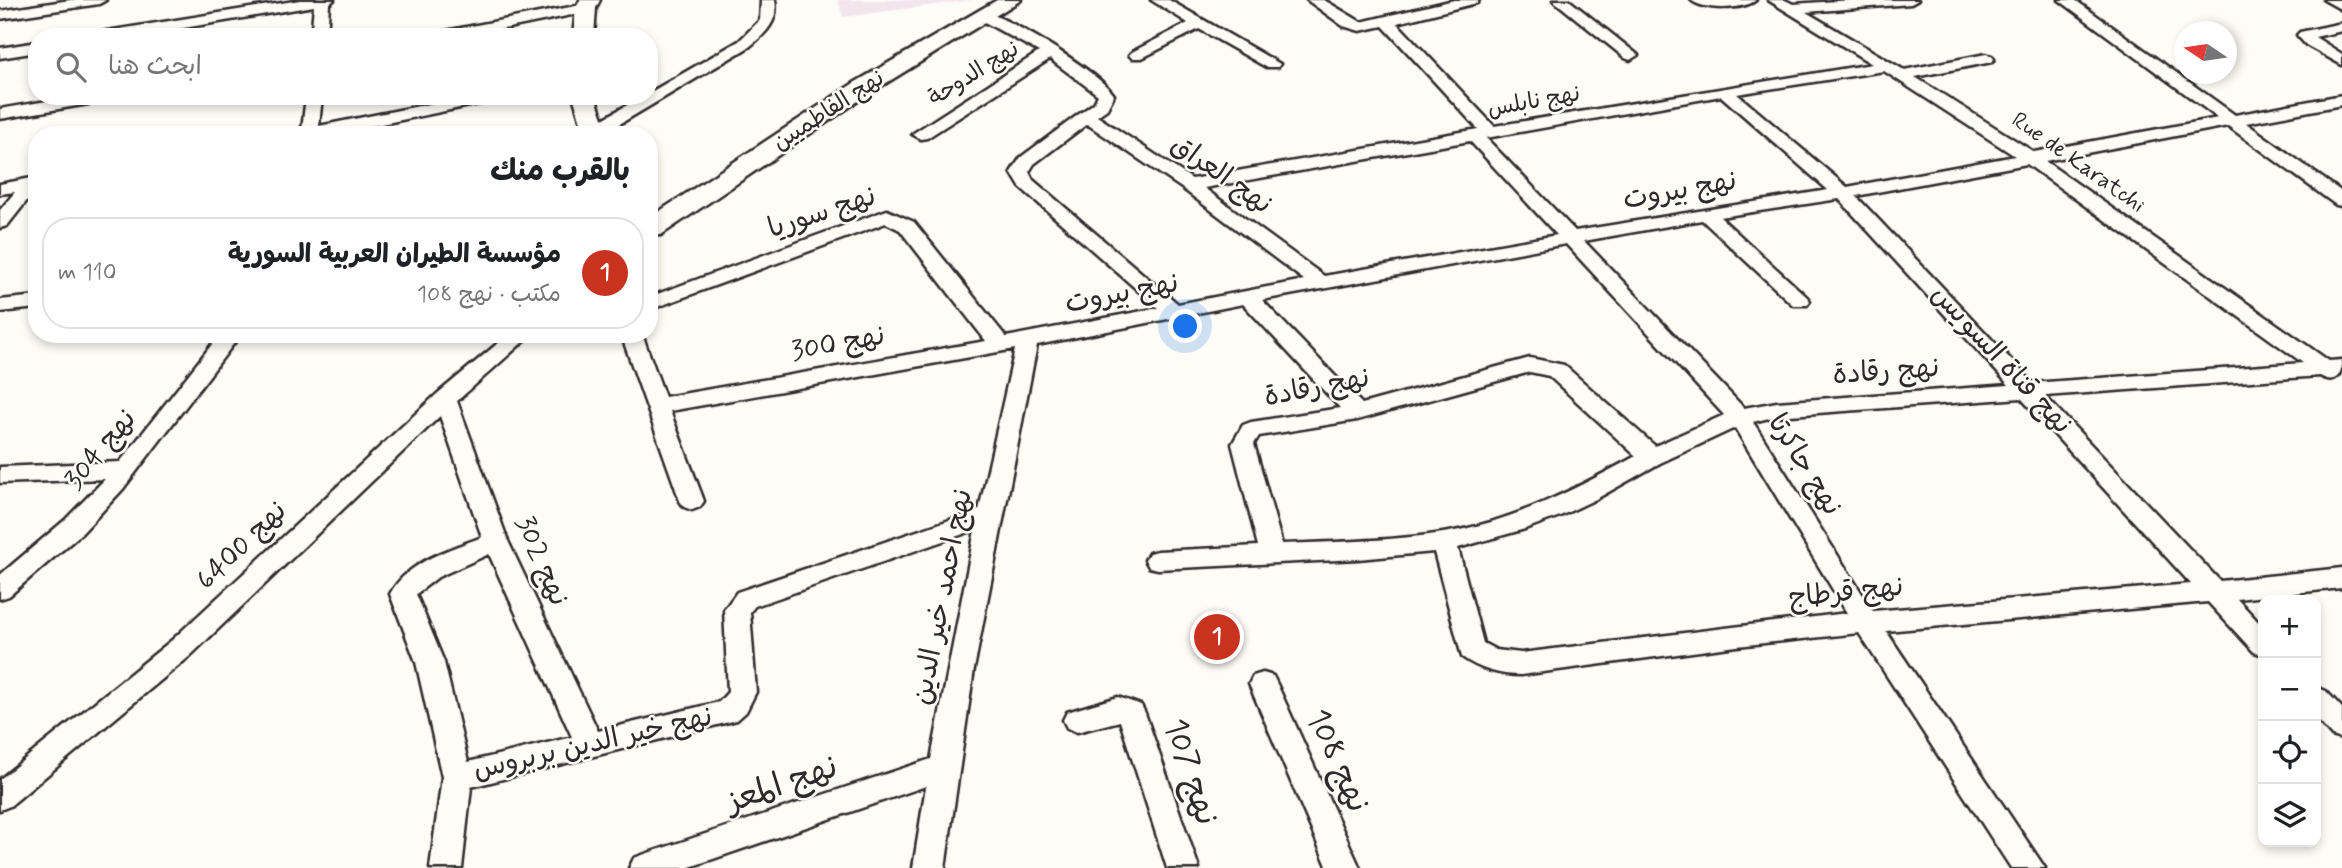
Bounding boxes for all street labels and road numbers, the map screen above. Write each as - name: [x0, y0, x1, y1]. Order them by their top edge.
- street label: نهج الدوحة: [923, 34, 1025, 114]
- street label: نهج الفاطميين: [767, 64, 891, 158]
- street label: نهج نابلس: [1485, 79, 1583, 125]
- street label: Rue de Karatchi: [2005, 106, 2151, 220]
- street label: نهج العراق: [1163, 127, 1279, 223]
- street label: نهج بيروت: [1620, 163, 1740, 219]
- street label: نهج سوريا: [763, 178, 881, 248]
- street label: نهج بيروت: [1062, 265, 1182, 323]
- street label: نهج قناة السويس: [1922, 277, 2080, 443]
- street label: نهج 300: [788, 318, 888, 370]
- street label: نهج رقادة: [1831, 350, 1941, 394]
- street label: نهج رقادة: [1261, 360, 1373, 416]
- street label: نهج 304: [57, 402, 145, 498]
- street label: نهج جاكرتا: [1758, 407, 1850, 523]
- street label: نهج احمد خير الدين: [904, 486, 982, 708]
- street label: نهج 6400: [189, 493, 295, 599]
- street label: نهج 302: [505, 510, 577, 612]
- street label: نهج قرطاج: [1787, 569, 1905, 617]
- street label: نهج خير الدين بربروس: [470, 699, 716, 789]
- street label: نهج 108: [1295, 702, 1379, 820]
- street label: نهج 107: [1152, 713, 1228, 831]
- street label: نهج المعز: [717, 745, 844, 826]

